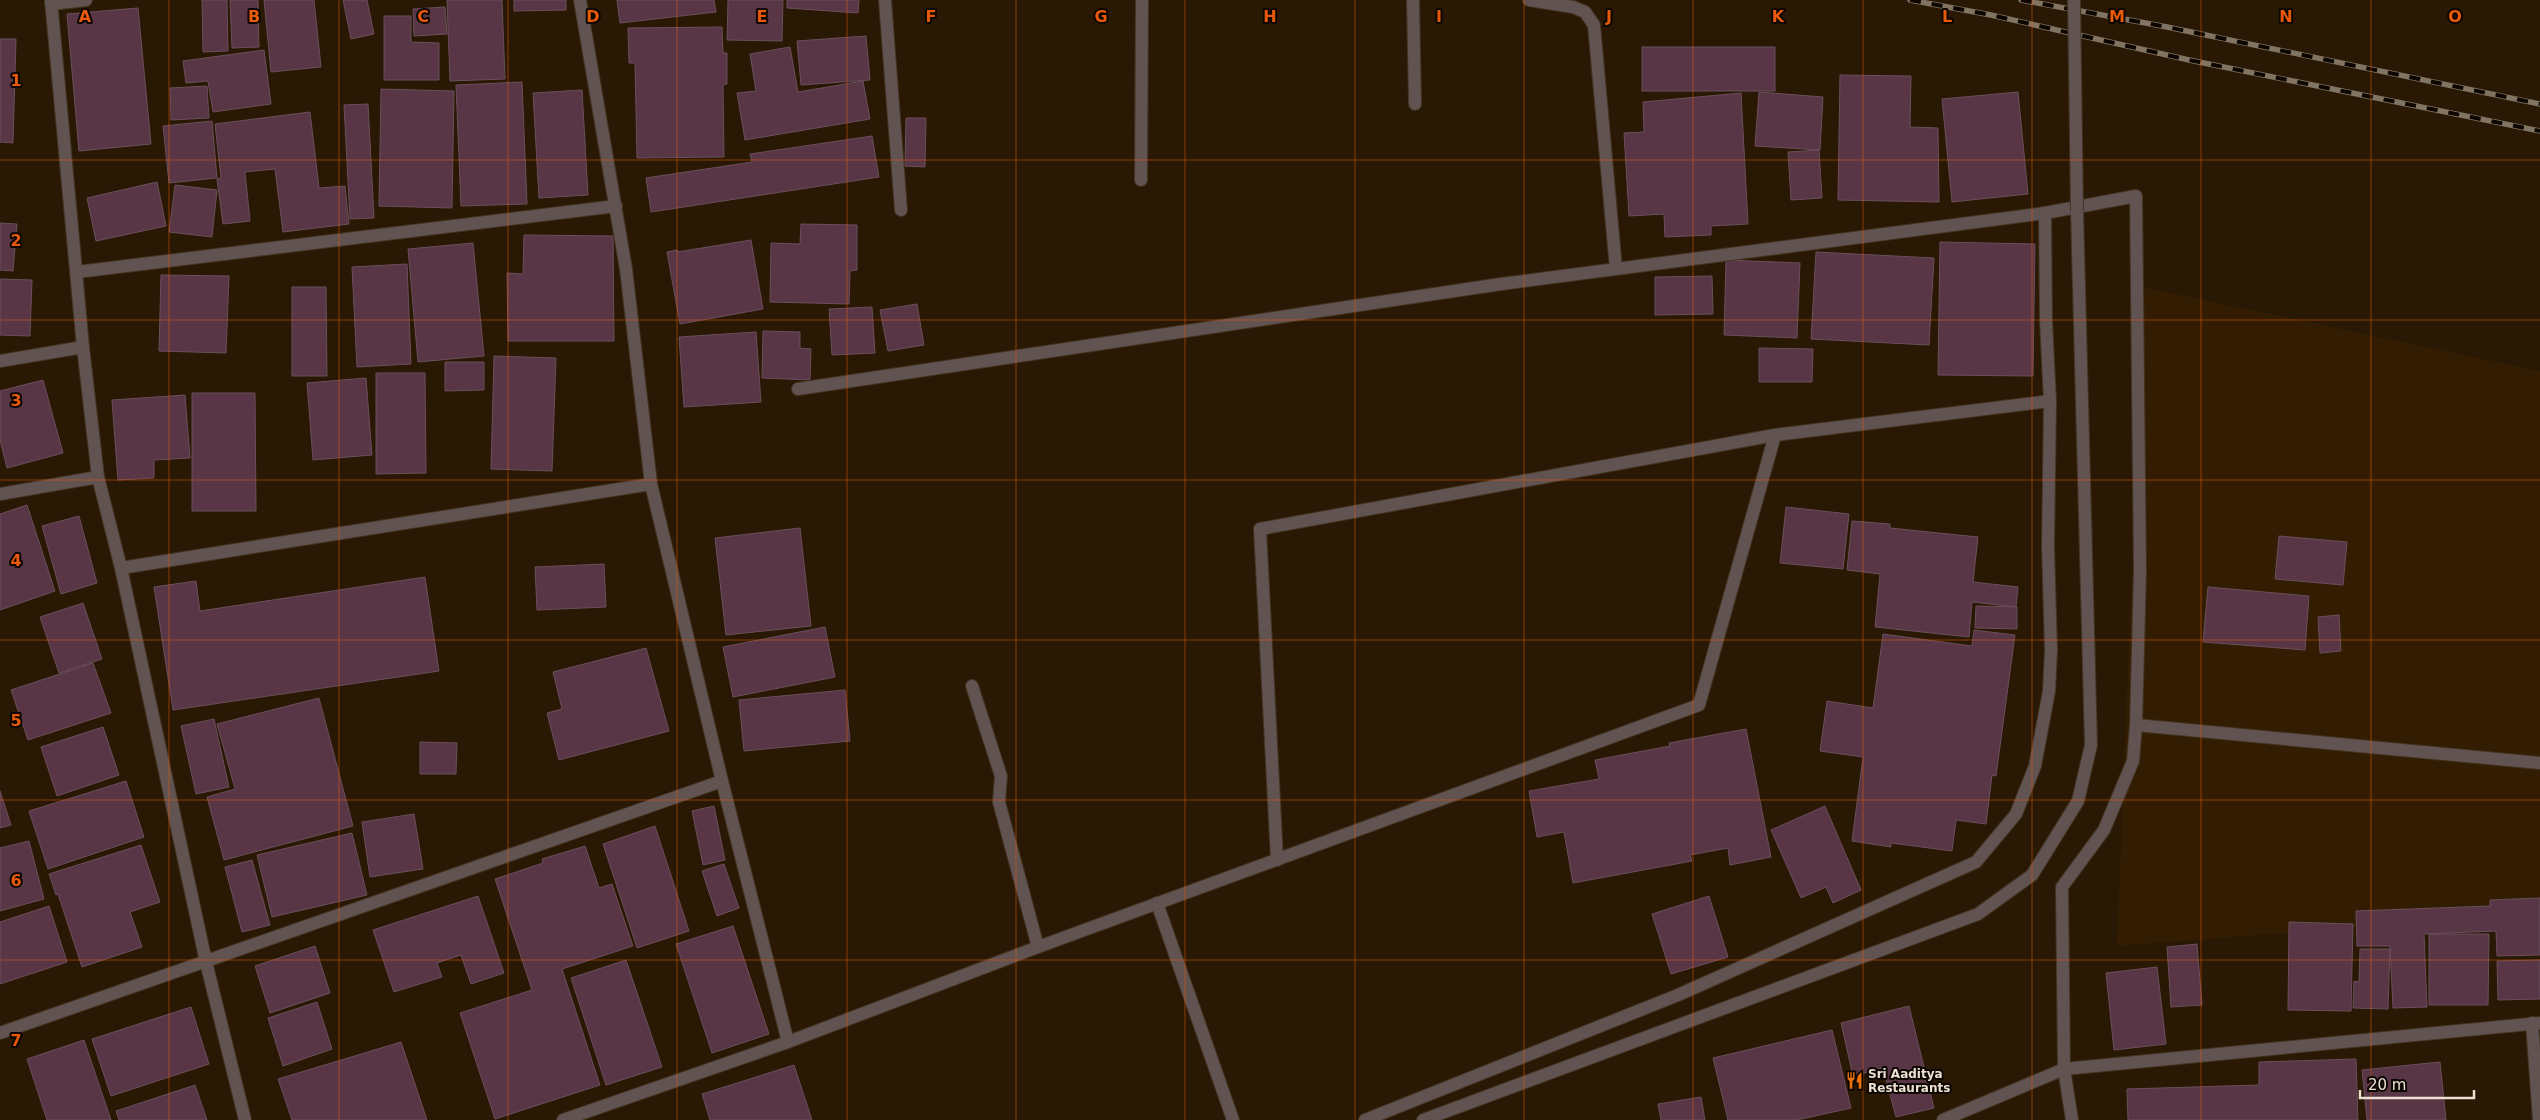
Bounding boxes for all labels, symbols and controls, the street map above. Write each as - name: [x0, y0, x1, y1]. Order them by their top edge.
- text: A: [79, 7, 92, 26]
- text: B: [248, 7, 260, 26]
- text: C: [417, 7, 429, 26]
- text: D: [586, 7, 600, 26]
- text: E: [757, 7, 767, 26]
- text: F: [926, 7, 936, 26]
- text: G: [1094, 7, 1108, 26]
- text: H: [1263, 7, 1277, 26]
- text: I: [1436, 7, 1442, 26]
- text: J: [1605, 7, 1612, 26]
- text: K: [1772, 7, 1785, 26]
- text: L: [1942, 7, 1952, 26]
- text: M: [2109, 7, 2125, 26]
- text: N: [2279, 7, 2293, 26]
- text: O: [2448, 7, 2462, 26]
- text: 1: [10, 71, 22, 90]
- text: 2: [10, 231, 22, 250]
- text: 3: [10, 391, 22, 410]
- text: 4: [10, 551, 22, 570]
- text: 5: [10, 711, 22, 730]
- text: 6: [10, 871, 22, 890]
- text: 7: [10, 1031, 22, 1050]
- place label: Sri Aaditya Restaurants: [1868, 1067, 1950, 1095]
- scale bar: [2360, 1068, 2474, 1100]
- restaurant icon: Sri Aaditya Restaurants: [1844, 1071, 1864, 1091]
- text: 20 m: [2368, 1076, 2406, 1094]

